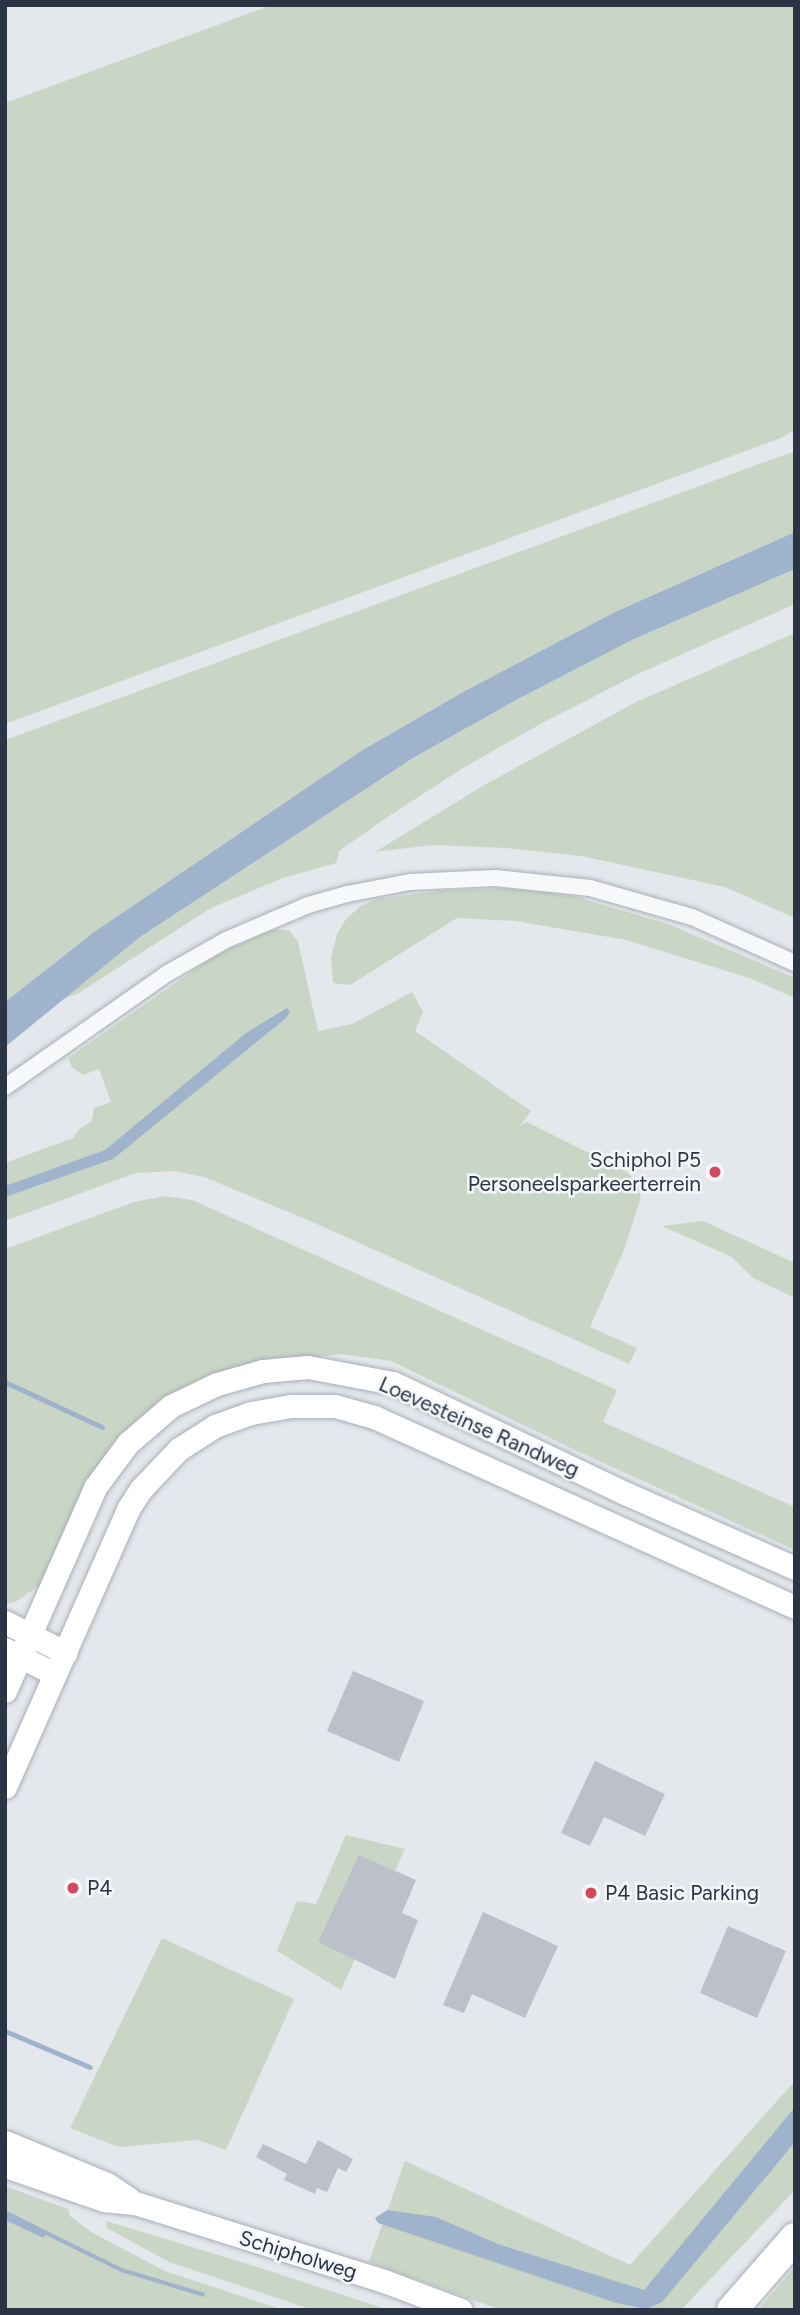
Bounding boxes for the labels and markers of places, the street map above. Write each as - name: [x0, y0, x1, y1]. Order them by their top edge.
- place label: Schiphol P5 Personeelsparkeerterrein: [468, 1147, 701, 1197]
- marker: Schiphol P5 Personeelsparkeerterrein: [707, 1164, 723, 1180]
- place label: P4: [87, 1875, 112, 1901]
- marker: P4: [65, 1880, 81, 1896]
- place label: P4 Basic Parking: [605, 1880, 759, 1906]
- marker: P4 Basic Parking: [583, 1885, 599, 1901]

